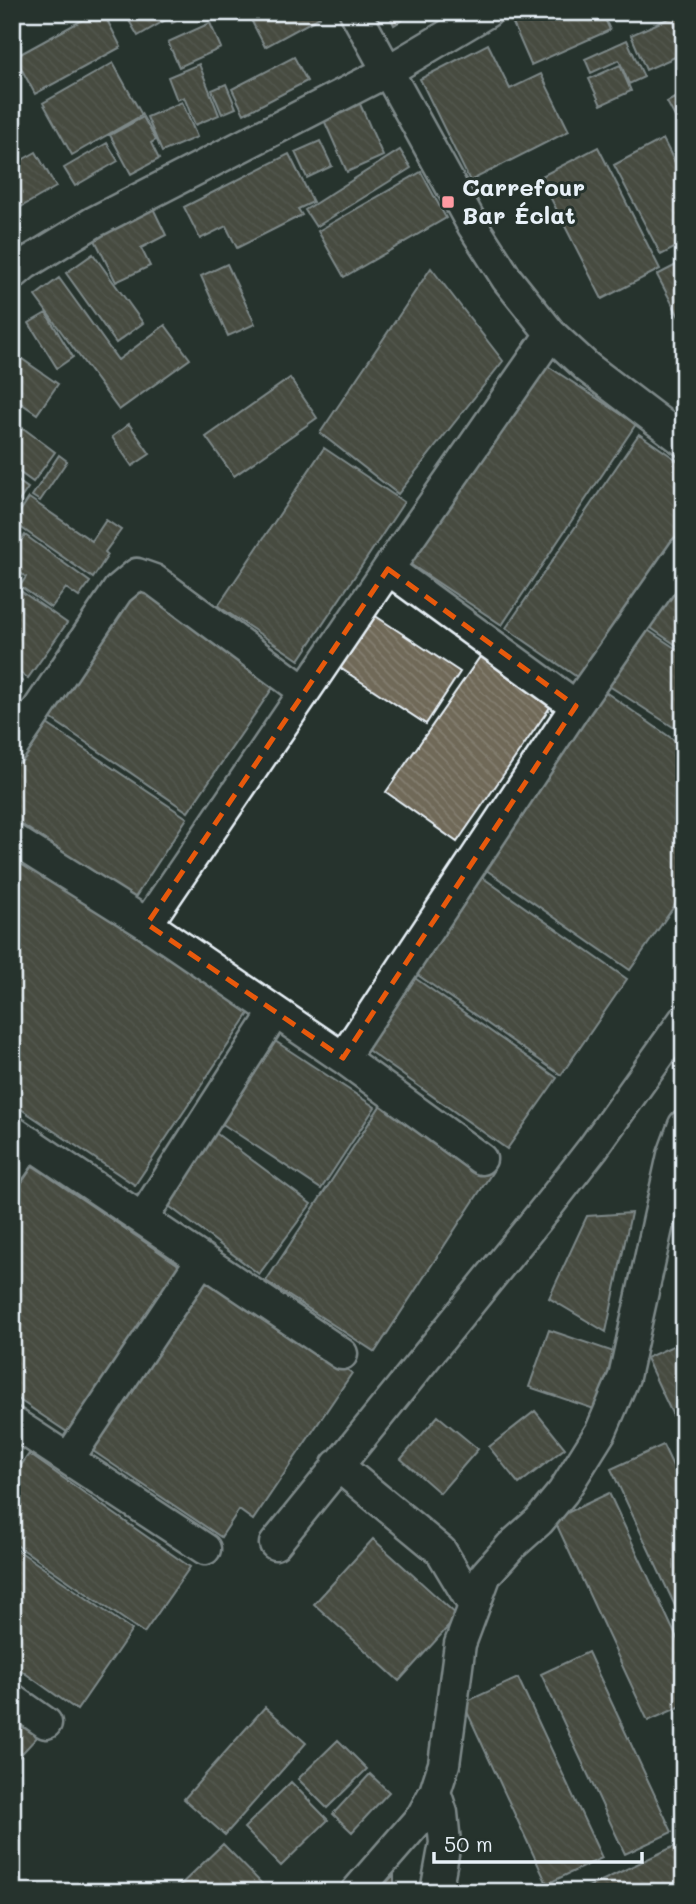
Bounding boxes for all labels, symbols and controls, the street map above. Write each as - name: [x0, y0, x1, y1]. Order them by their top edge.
- place label: Carrefour Bar Éclat: [462, 171, 585, 230]
- marker: Carrefour Bar Éclat: [440, 194, 456, 210]
- scale bar: [434, 1820, 642, 1864]
- text: 50 m: [444, 1830, 493, 1857]

